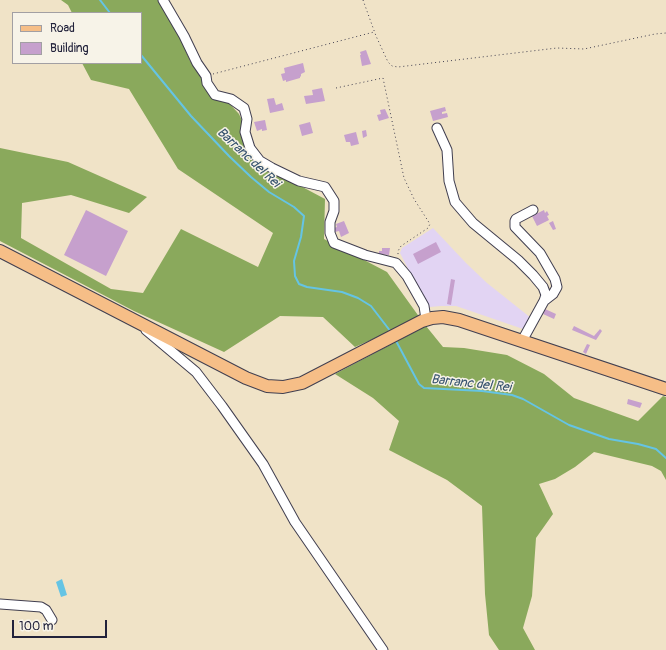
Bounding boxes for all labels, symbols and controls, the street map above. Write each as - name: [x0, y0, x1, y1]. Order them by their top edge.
- legend: [12, 12, 142, 64]
- text: Road: [50, 21, 75, 36]
- text: Building: [50, 41, 89, 56]
- water label: Barranc del Rei: [213, 125, 283, 191]
- water label: Barranc del Rei: [430, 372, 512, 396]
- scale bar: [14, 612, 109, 638]
- text: 100 m: [19, 619, 53, 634]

